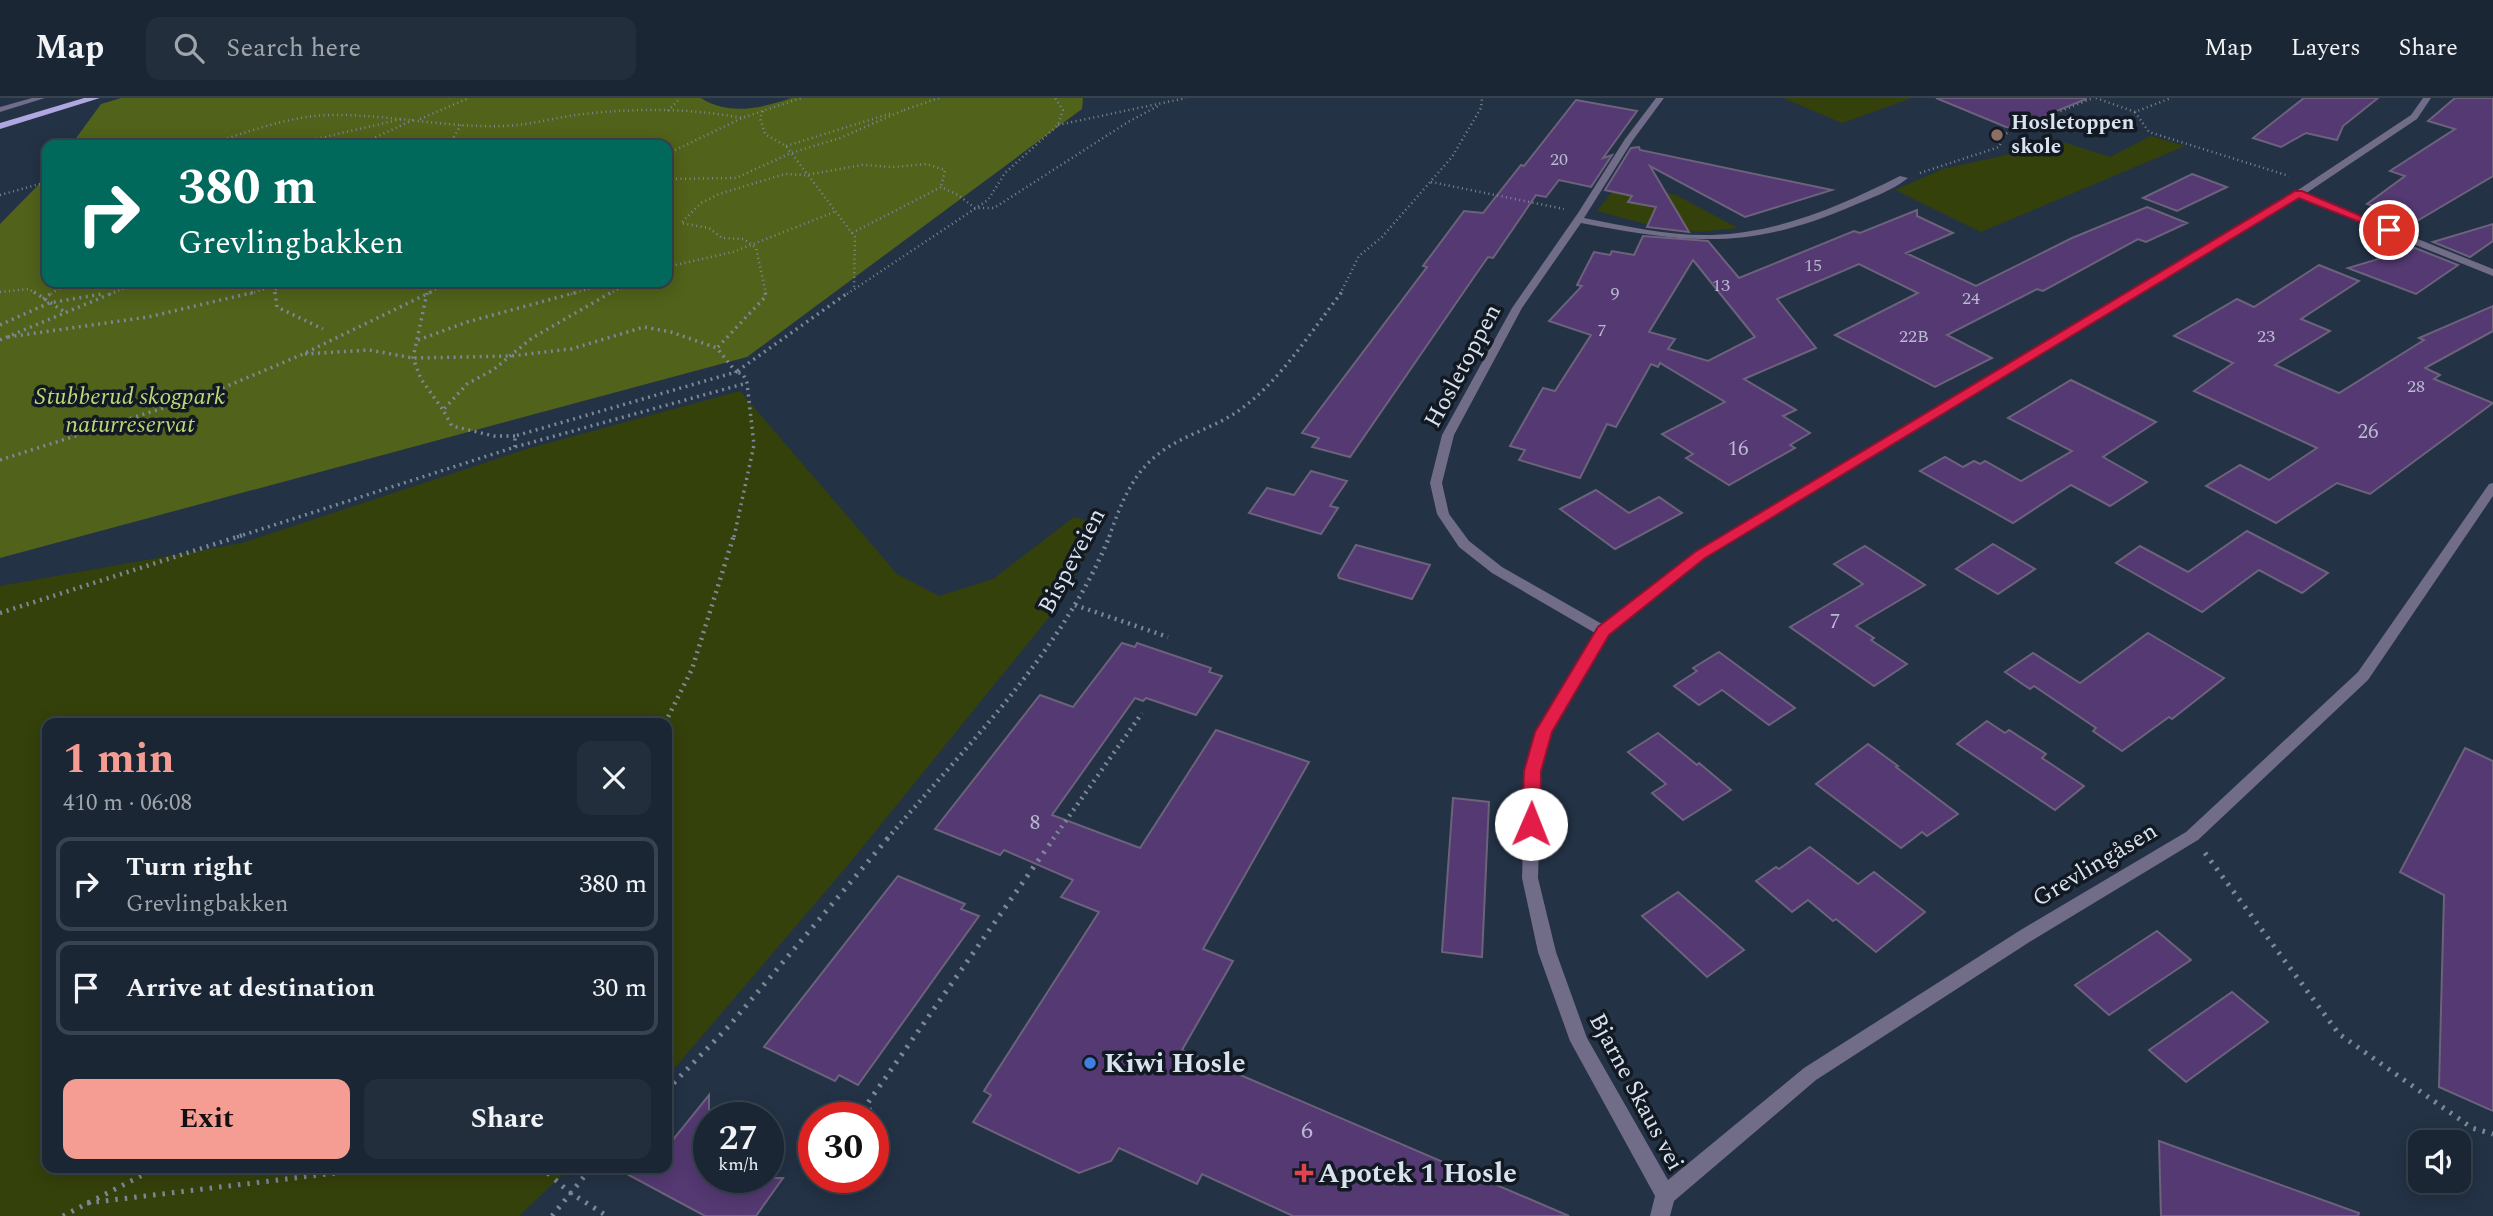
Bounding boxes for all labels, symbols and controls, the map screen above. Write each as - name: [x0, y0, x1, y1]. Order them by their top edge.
- search box: [146, 17, 636, 80]
- text: Map: [35, 23, 104, 73]
- text: Search here: [226, 28, 361, 68]
- icon: search: [170, 29, 208, 67]
- text: Map: [2204, 30, 2253, 66]
- text: Layers: [2291, 30, 2361, 66]
- text: Share: [2399, 30, 2458, 66]
- place label: Hosletoppen skole: [2011, 107, 2134, 163]
- marker: Hosletoppen skole: [1989, 127, 2005, 143]
- house number: 20: [1550, 146, 1568, 173]
- text: 380 m: [178, 151, 317, 226]
- icon: right: [63, 168, 154, 259]
- pin: [2359, 200, 2419, 260]
- icon: arrive: [2370, 211, 2408, 249]
- text: Grevlingbakken: [178, 219, 404, 268]
- house number: 15: [1804, 252, 1822, 279]
- house number: 13: [1712, 272, 1730, 299]
- house number: 9: [1611, 280, 1620, 307]
- house number: 24: [1962, 285, 1980, 312]
- street label: Hosletoppen: [1415, 298, 1511, 434]
- house number: 7: [1598, 317, 1607, 344]
- house number: 22B: [1899, 323, 1929, 350]
- house number: 23: [2257, 323, 2275, 350]
- house number: 28: [2407, 373, 2425, 400]
- park label: Stubberud skogpark naturreservat: [35, 379, 225, 443]
- house number: 26: [2358, 416, 2379, 448]
- house number: 16: [1728, 433, 1749, 465]
- street label: Bispeveien: [1029, 502, 1115, 620]
- house number: 7: [1830, 606, 1840, 638]
- text: 1 min: [63, 728, 175, 791]
- button: close: [577, 741, 651, 815]
- text: 410 m · 06:08: [63, 786, 192, 821]
- position arrow: [1494, 787, 1568, 861]
- house number: 8: [1030, 807, 1040, 839]
- street label: Grevlingåsen: [2026, 813, 2164, 917]
- text: Turn right: [126, 847, 253, 887]
- text: 380 m: [579, 864, 647, 904]
- icon: right: [67, 865, 105, 903]
- text: Grevlingbakken: [126, 887, 288, 922]
- text: Arrive at destination: [126, 968, 375, 1008]
- text: 30 m: [592, 968, 647, 1008]
- icon: arrive: [67, 969, 105, 1007]
- street label: Bjarne Skaus vei: [1579, 1007, 1693, 1177]
- place label: Kiwi Hosle: [1104, 1042, 1246, 1085]
- marker: Kiwi Hosle: [1082, 1055, 1098, 1071]
- button: Exit: [63, 1079, 350, 1159]
- button: Share: [364, 1079, 651, 1159]
- speed limit sign: 30: [798, 1102, 889, 1193]
- text: 27: [719, 1112, 758, 1165]
- house number: 6: [1301, 1113, 1313, 1149]
- map controls: [2408, 1130, 2471, 1193]
- button: sound: [2408, 1130, 2471, 1193]
- text: km/h: [718, 1151, 759, 1178]
- place label: Apotek 1 Hosle: [1318, 1152, 1517, 1195]
- marker: Apotek 1 Hosle: [1296, 1165, 1312, 1181]

